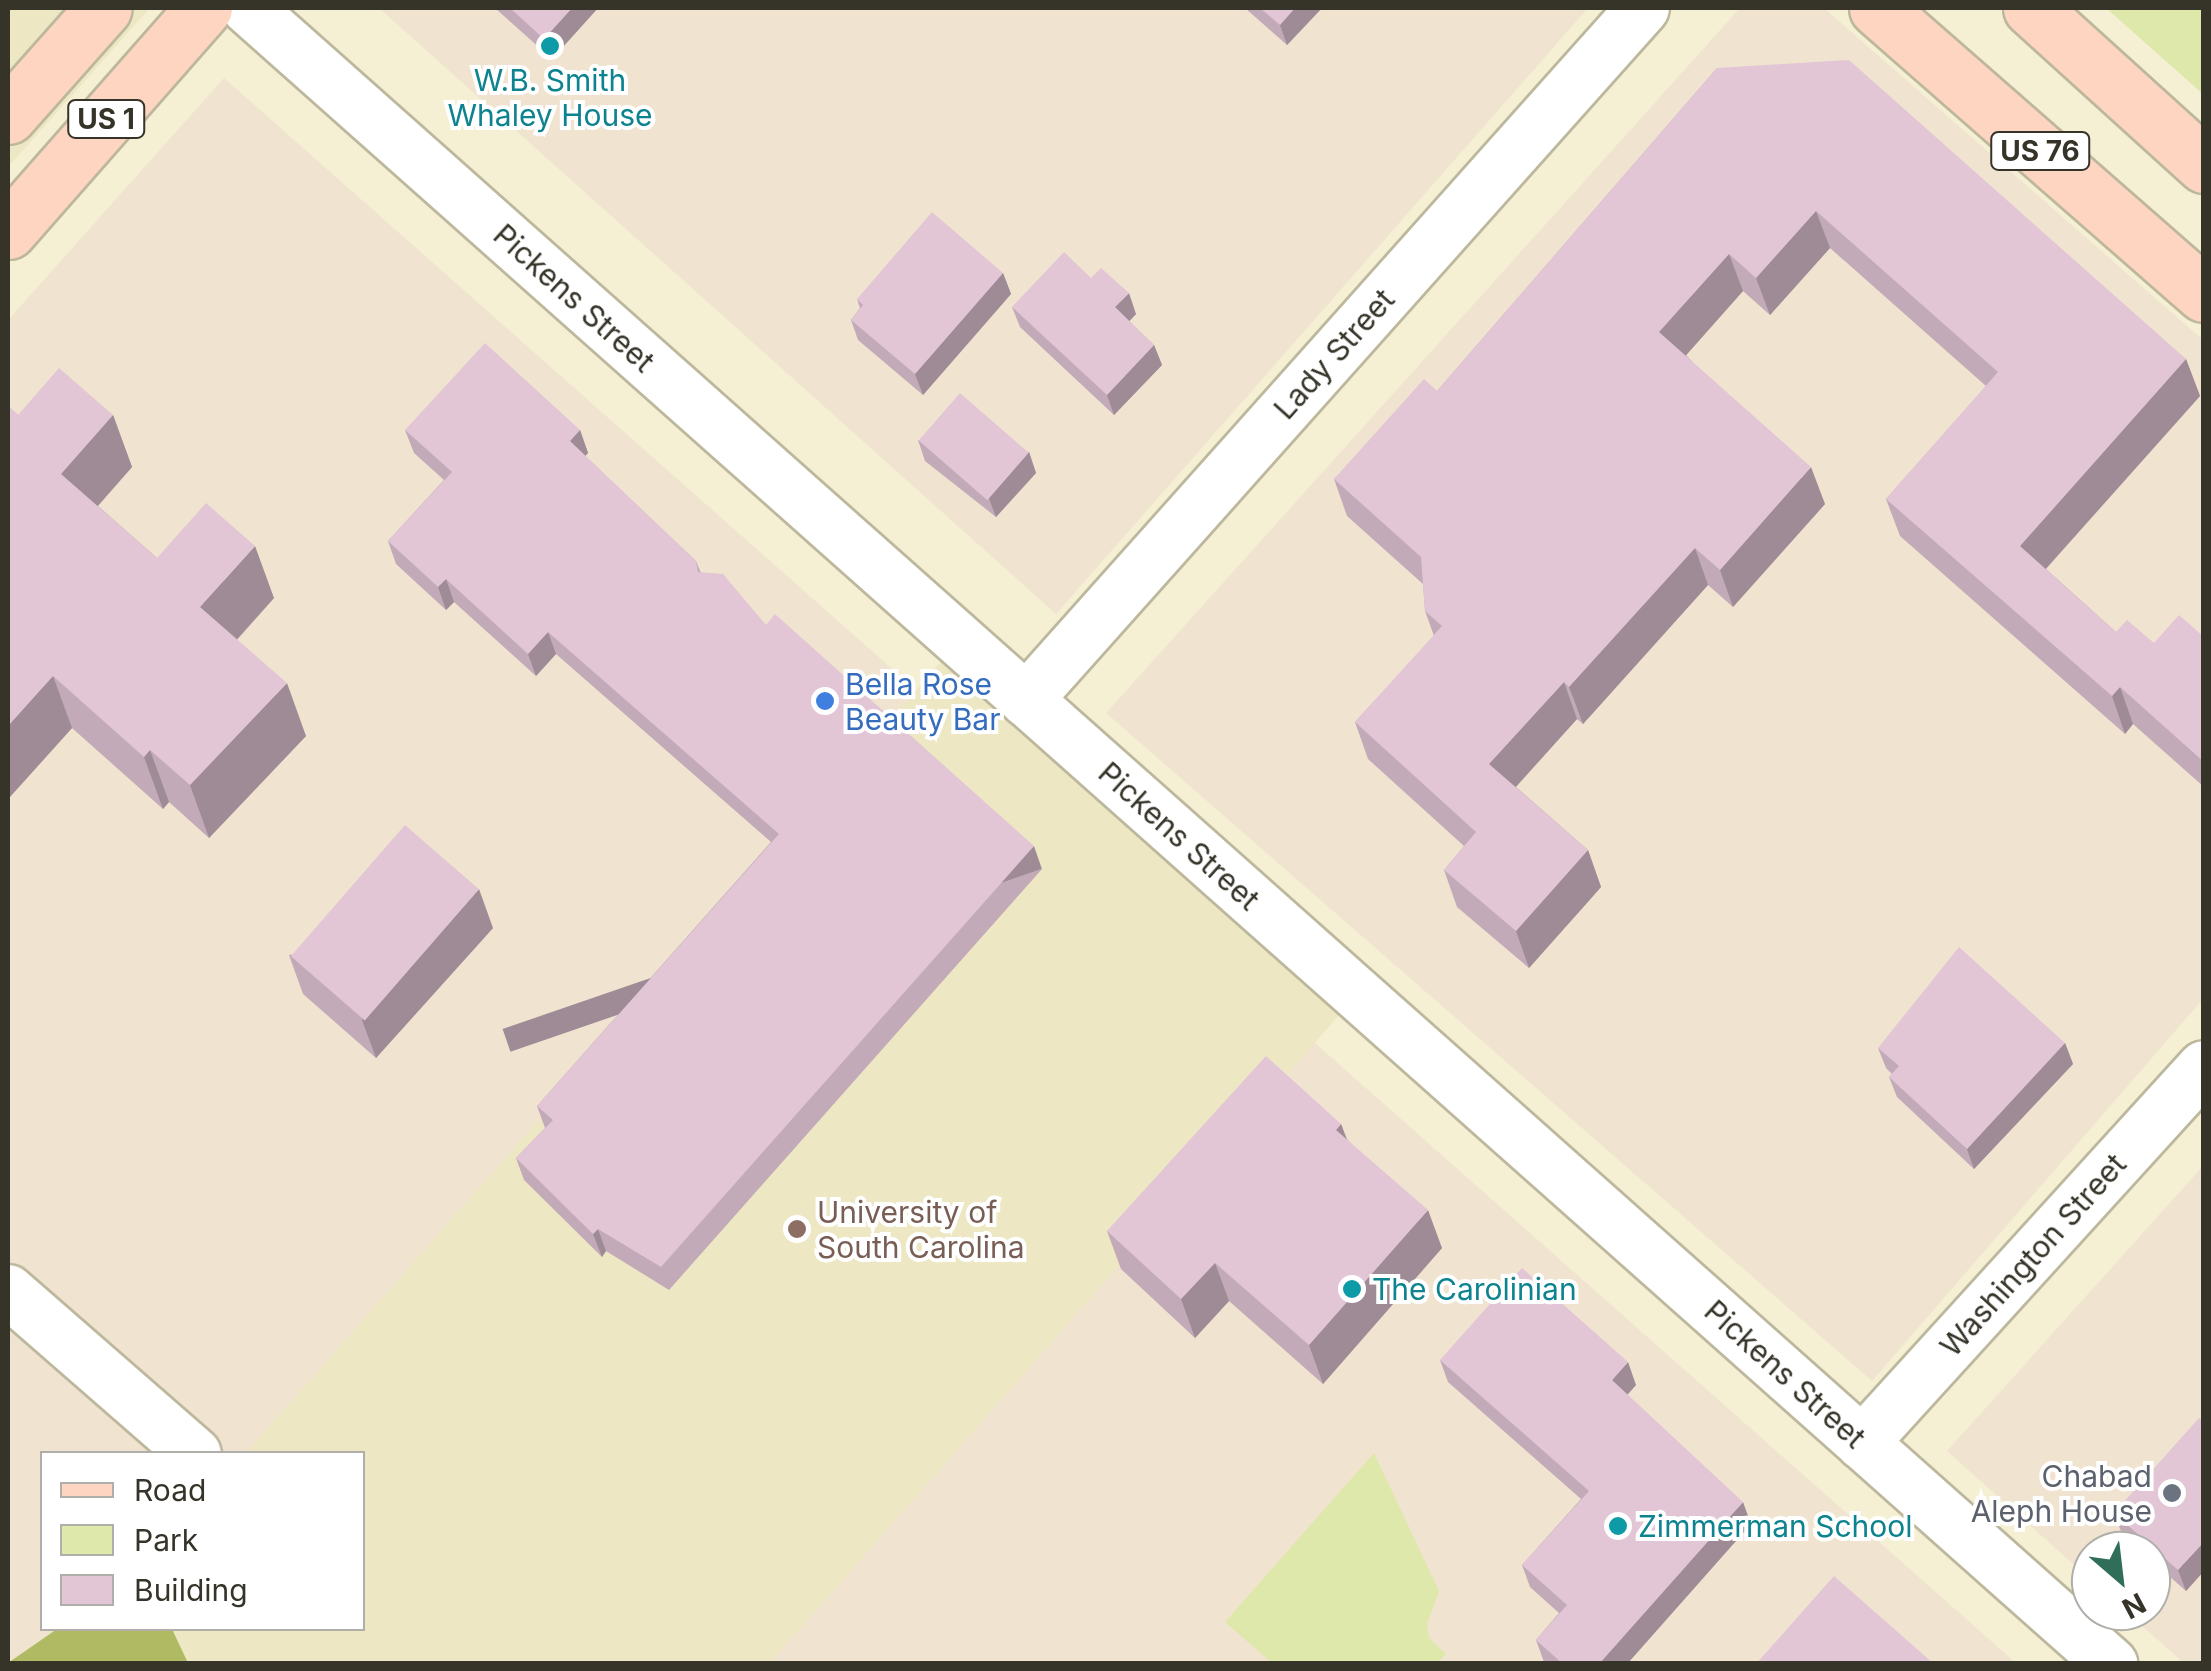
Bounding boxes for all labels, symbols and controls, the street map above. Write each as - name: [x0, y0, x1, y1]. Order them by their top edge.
- marker: W.B. Smith Whaley House: [539, 35, 561, 57]
- place label: W.B. Smith Whaley House: [448, 62, 652, 132]
- road number: US 1: [66, 96, 146, 142]
- road number: US 76: [1990, 128, 2090, 174]
- street label: Pickens Street: [486, 217, 662, 379]
- street label: Lady Street: [1266, 282, 1402, 426]
- place label: Bella Rose Beauty Bar: [845, 666, 1000, 736]
- marker: Bella Rose Beauty Bar: [814, 690, 836, 712]
- street label: Pickens Street: [1091, 755, 1267, 917]
- street label: Washington Street: [1933, 1146, 2133, 1364]
- place label: University of South Carolina: [817, 1194, 1025, 1264]
- marker: University of South Carolina: [786, 1218, 808, 1240]
- place label: The Carolinian: [1372, 1271, 1577, 1307]
- marker: The Carolinian: [1341, 1278, 1363, 1300]
- street label: Pickens Street: [1697, 1293, 1873, 1455]
- legend: [40, 1451, 365, 1631]
- place label: Chabad Aleph House: [1971, 1458, 2152, 1528]
- text: Road: [134, 1472, 206, 1508]
- marker: Chabad Aleph House: [2161, 1482, 2183, 1504]
- place label: Zimmerman School: [1638, 1508, 1913, 1544]
- marker: Zimmerman School: [1607, 1515, 1629, 1537]
- text: Park: [134, 1522, 198, 1558]
- north arrow: [2071, 1531, 2171, 1631]
- text: Building: [134, 1572, 248, 1608]
- text: N: [2117, 1586, 2152, 1626]

